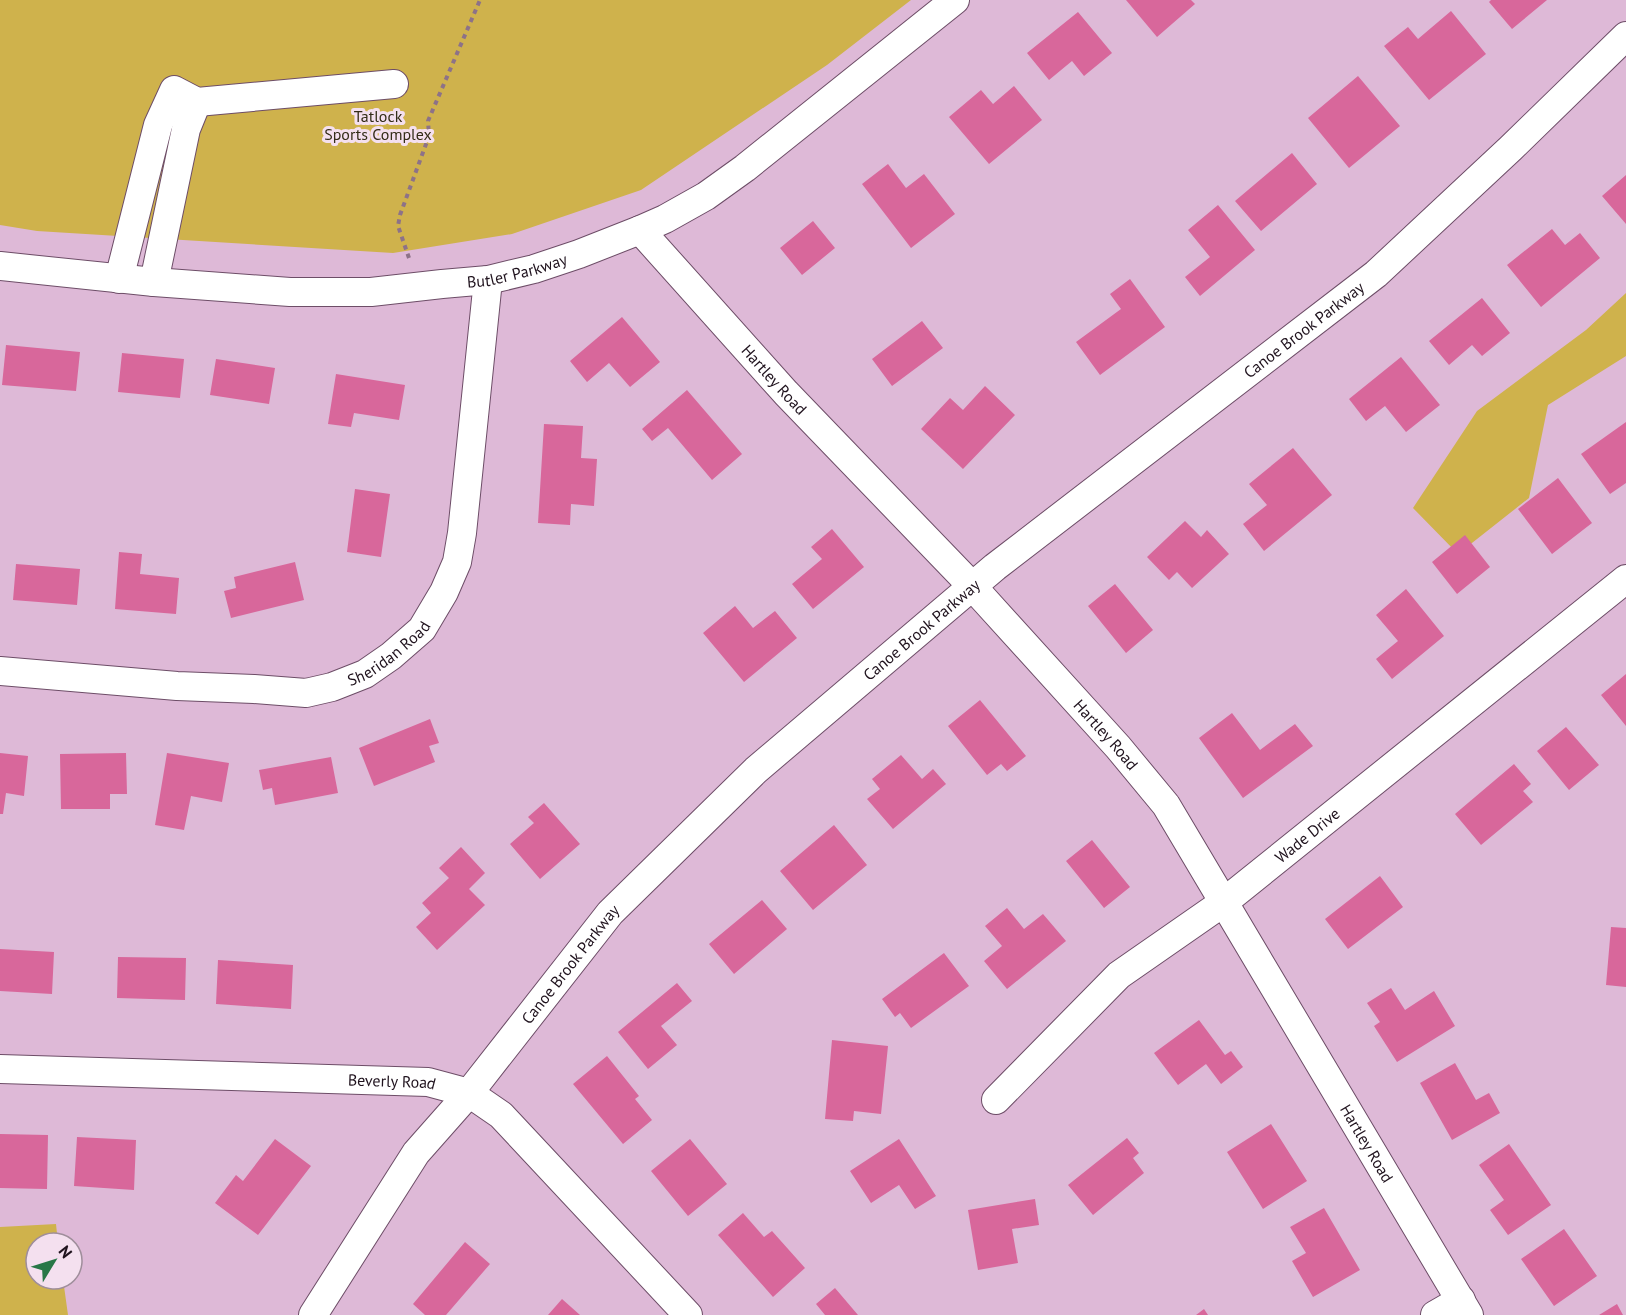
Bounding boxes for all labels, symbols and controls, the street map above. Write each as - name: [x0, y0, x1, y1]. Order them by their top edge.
- park label: Tatlock Sports Complex: [324, 106, 432, 144]
- street label: Butler Parkway: [466, 249, 570, 292]
- street label: Canoe Brook Parkway: [1239, 277, 1368, 382]
- street label: Hartley Road: [737, 340, 811, 419]
- street label: Canoe Brook Parkway: [859, 574, 984, 685]
- street label: Sheridan Road: [344, 617, 434, 690]
- street label: Hartley Road: [1070, 695, 1143, 774]
- street label: Wade Drive: [1271, 803, 1344, 867]
- street label: Canoe Brook Parkway: [517, 899, 624, 1028]
- street label: Beverly Road: [348, 1070, 438, 1094]
- street label: Hartley Road: [1336, 1101, 1398, 1186]
- north arrow: [24, 1231, 84, 1291]
- text: N: [55, 1241, 77, 1262]

